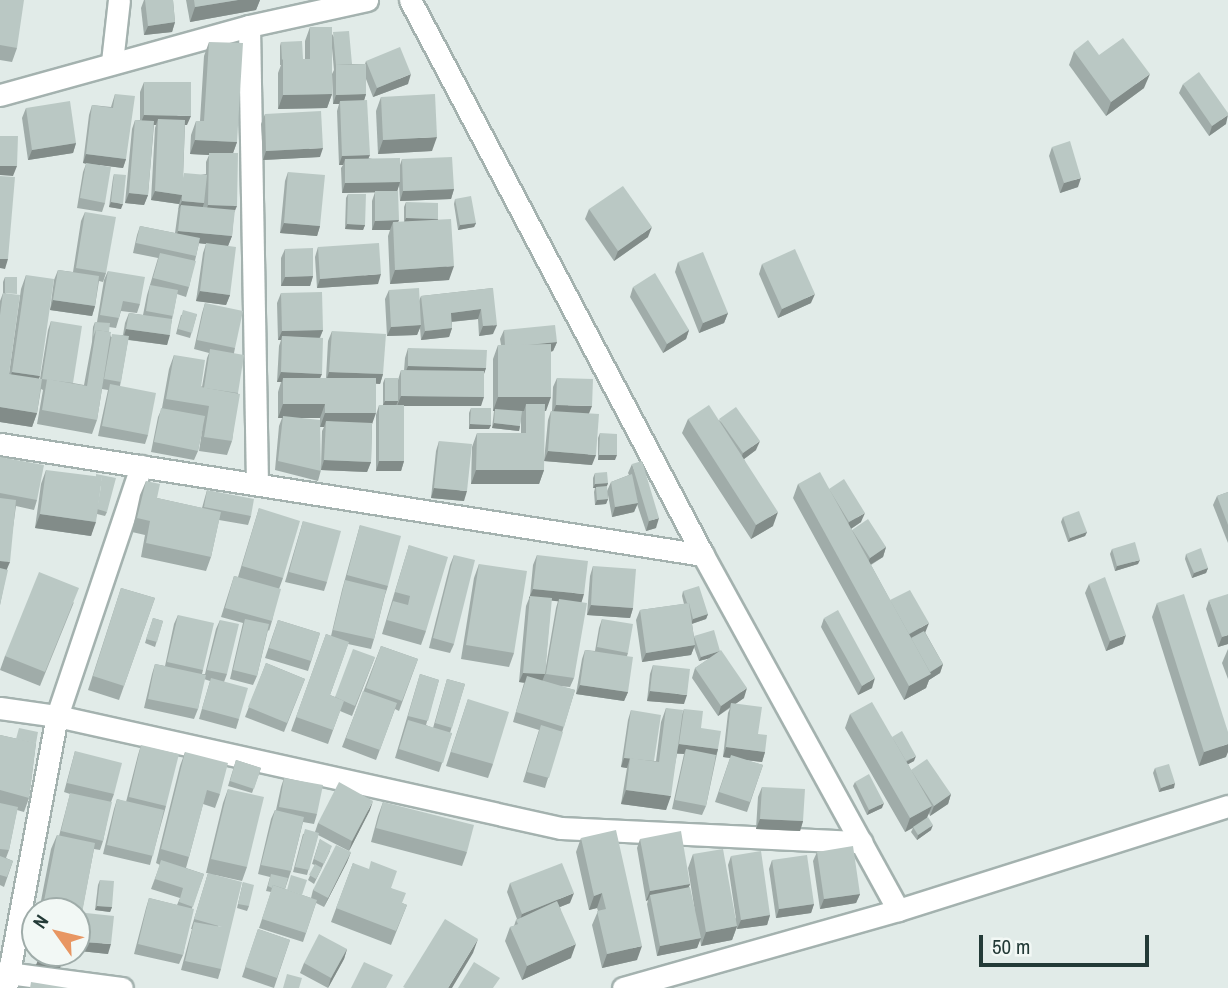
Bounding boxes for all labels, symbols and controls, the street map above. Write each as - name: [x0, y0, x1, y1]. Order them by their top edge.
- north arrow: [21, 897, 91, 967]
- text: N: [26, 909, 54, 933]
- scale bar: [983, 922, 1153, 966]
- text: 50 m: [992, 932, 1030, 961]

